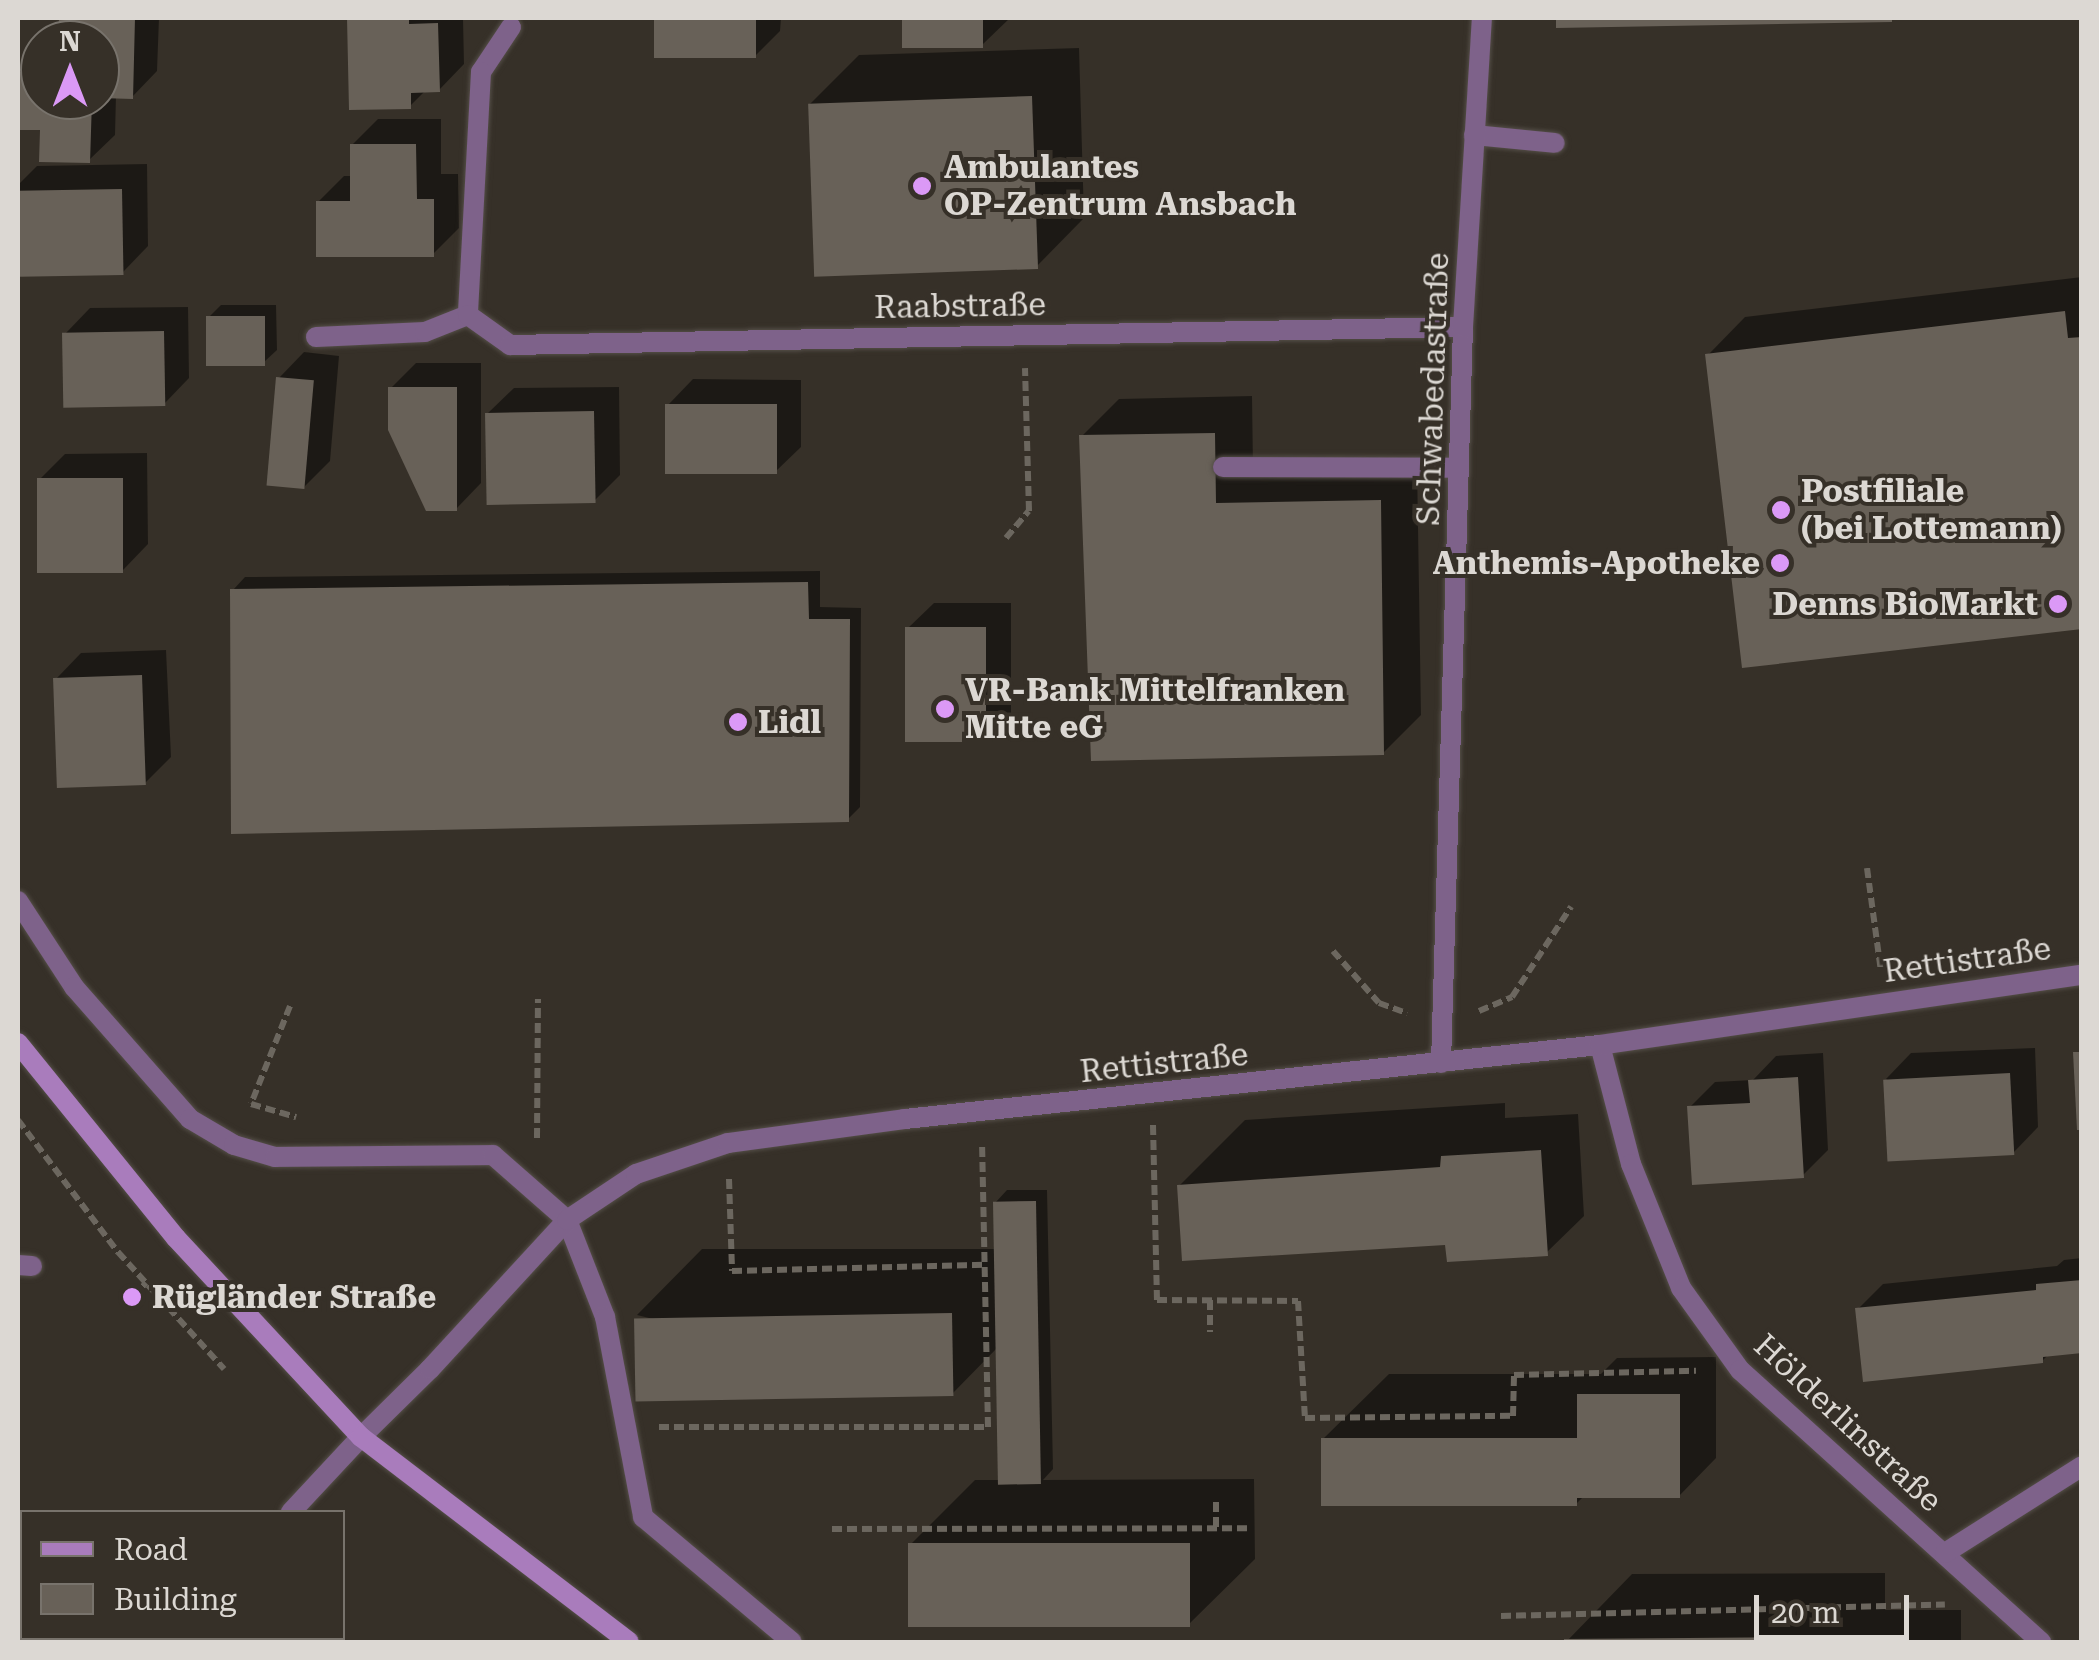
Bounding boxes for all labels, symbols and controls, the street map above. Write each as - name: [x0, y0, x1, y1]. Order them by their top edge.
- north arrow: [20, 20, 120, 120]
- text: N: [59, 25, 81, 58]
- place label: Ambulantes OP-Zentrum Ansbach: [944, 149, 1296, 224]
- marker: Ambulantes OP-Zentrum Ansbach: [909, 173, 935, 199]
- street label: Schwabedastraße: [1409, 252, 1457, 526]
- street label: Raabstraße: [874, 285, 1046, 327]
- place label: Postfiliale (bei Lottemann): [1801, 473, 2062, 548]
- marker: Postfiliale (bei Lottemann): [1770, 499, 1792, 521]
- place label: Anthemis-Apotheke: [1433, 544, 1760, 582]
- marker: Anthemis-Apotheke: [1769, 552, 1791, 574]
- place label: Denns BioMarkt: [1772, 585, 2038, 623]
- marker: Denns BioMarkt: [2047, 593, 2069, 615]
- place label: VR-Bank Mittelfranken Mitte eG: [965, 672, 1345, 747]
- marker: VR-Bank Mittelfranken Mitte eG: [934, 698, 956, 720]
- place label: Lidl: [758, 703, 821, 741]
- marker: Lidl: [727, 711, 749, 733]
- street label: Rettistraße: [1881, 929, 2053, 991]
- street label: Rettistraße: [1078, 1035, 1250, 1091]
- place label: Rügländer Straße: [152, 1278, 436, 1316]
- marker: Rügländer Straße: [121, 1286, 143, 1308]
- street label: Hölderlinstraße: [1746, 1326, 1950, 1520]
- legend: [20, 1510, 345, 1640]
- text: Road: [114, 1532, 188, 1567]
- scale bar: [1759, 1575, 1914, 1637]
- text: Building: [114, 1582, 237, 1617]
- text: 20 m: [1771, 1595, 1840, 1630]

